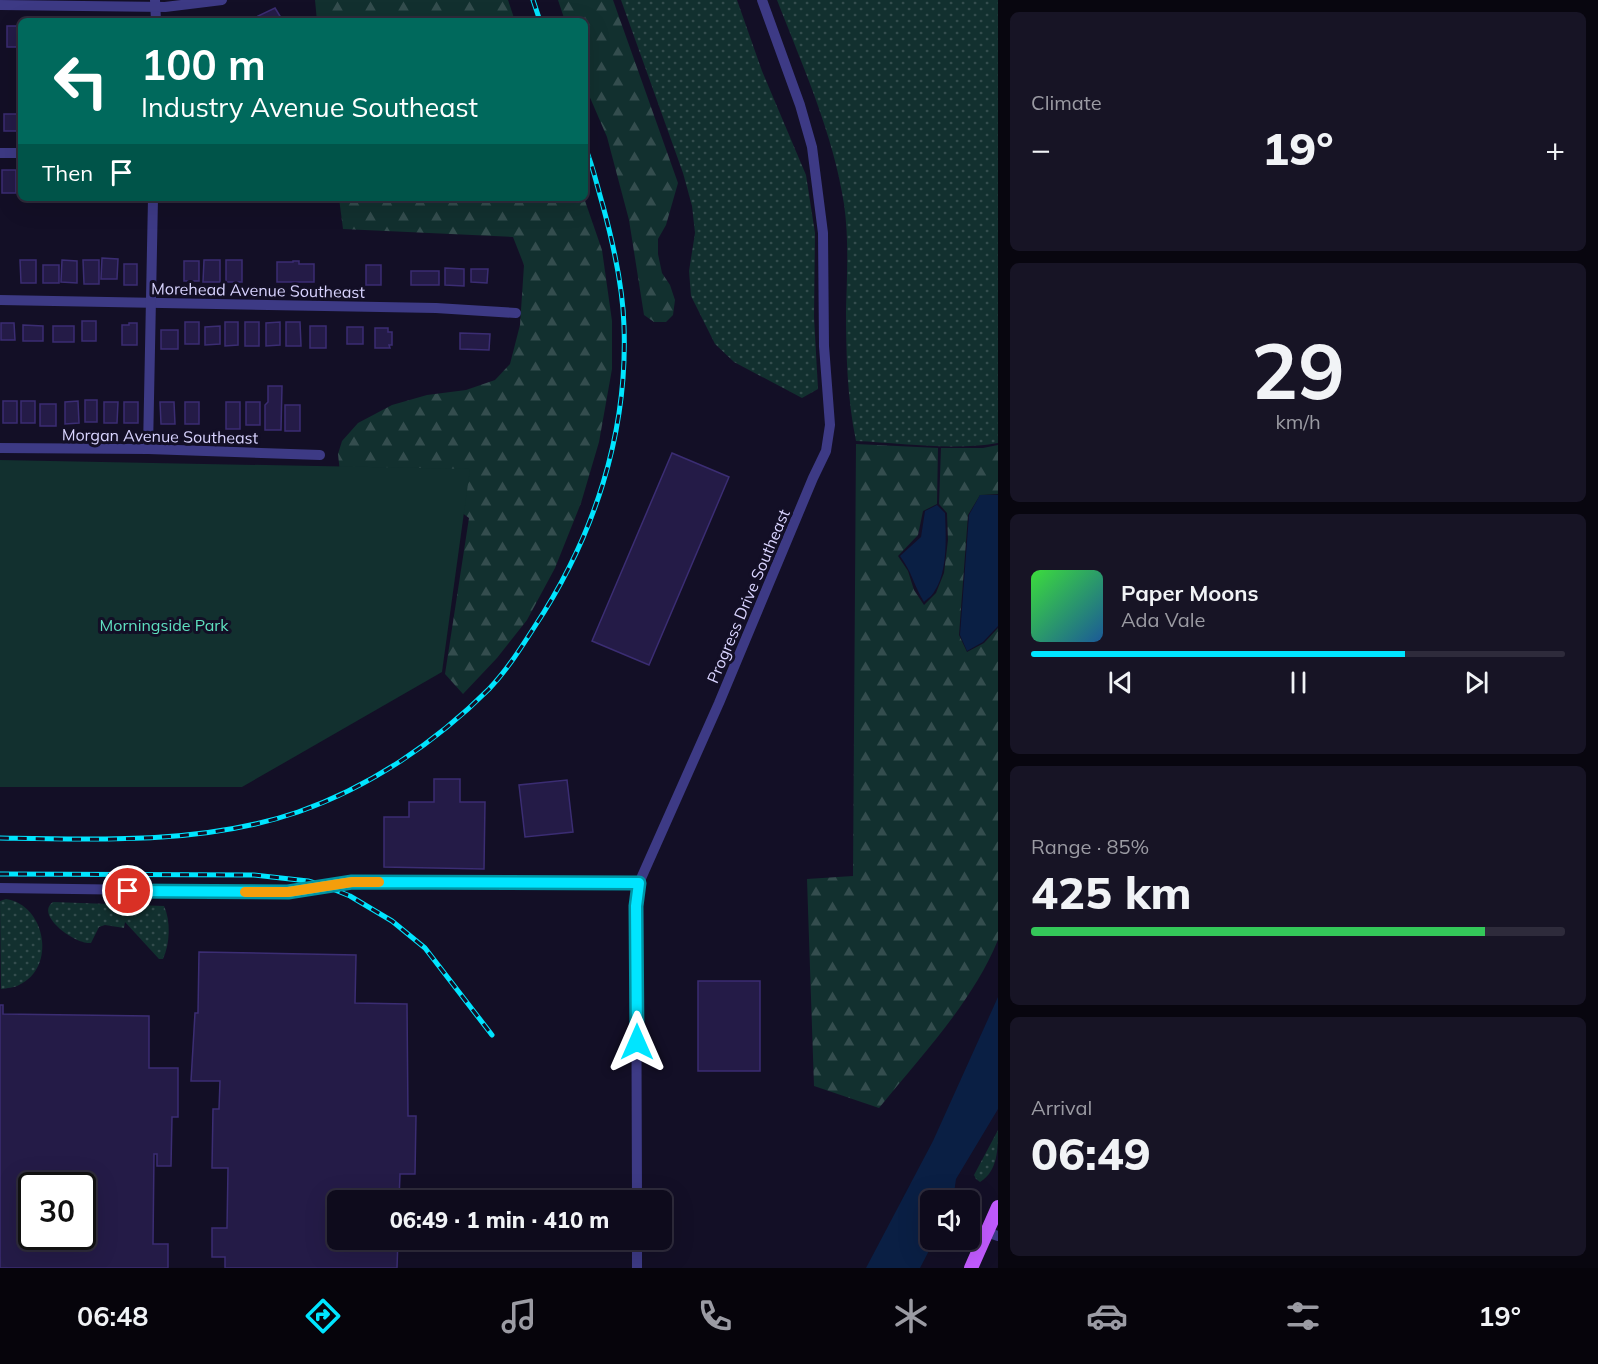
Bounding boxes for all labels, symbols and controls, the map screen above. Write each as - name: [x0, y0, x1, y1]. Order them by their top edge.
- text: 100 m: [141, 38, 266, 91]
- icon: left: [42, 42, 120, 120]
- text: Industry Avenue Southeast: [141, 90, 478, 124]
- text: Climate: [1031, 90, 1102, 115]
- text: 19°: [1262, 120, 1334, 176]
- text: −: [1031, 128, 1051, 169]
- text: +: [1545, 128, 1565, 169]
- icon: arrive: [105, 156, 138, 189]
- text: Then: [42, 159, 93, 187]
- street label: Morehead Avenue Southeast: [151, 278, 365, 302]
- text: 29: [1251, 321, 1345, 419]
- text: km/h: [1275, 409, 1321, 434]
- street label: Morgan Avenue Southeast: [62, 424, 259, 448]
- street label: Progress Drive Southeast: [702, 506, 794, 686]
- text: Paper Moons: [1121, 579, 1259, 607]
- text: Ada Vale: [1121, 607, 1205, 632]
- park label: Morningside Park: [100, 615, 229, 635]
- icon: previous: [1104, 666, 1137, 699]
- icon: pause: [1282, 666, 1315, 699]
- icon: next: [1460, 666, 1493, 699]
- text: Range · 85%: [1031, 834, 1149, 859]
- text: 425 km: [1031, 864, 1192, 920]
- pin: [102, 865, 153, 916]
- icon: arrive: [111, 874, 144, 907]
- position arrow: [605, 1010, 669, 1074]
- text: Arrival: [1031, 1095, 1092, 1120]
- text: 06:49: [1031, 1125, 1151, 1181]
- speed limit sign: 30: [18, 1172, 96, 1250]
- map controls: [920, 1190, 980, 1250]
- button: sound: [920, 1190, 980, 1250]
- text: 06:49 · 1 min · 410 m: [390, 1206, 609, 1234]
- icon: directions: [302, 1295, 344, 1337]
- icon: music: [498, 1295, 540, 1337]
- icon: phone: [694, 1295, 736, 1337]
- icon: climate: [890, 1295, 932, 1337]
- icon: car: [1086, 1295, 1128, 1337]
- icon: filters: [1282, 1295, 1324, 1337]
- text: 06:48: [77, 1299, 148, 1333]
- text: 19°: [1478, 1299, 1521, 1333]

